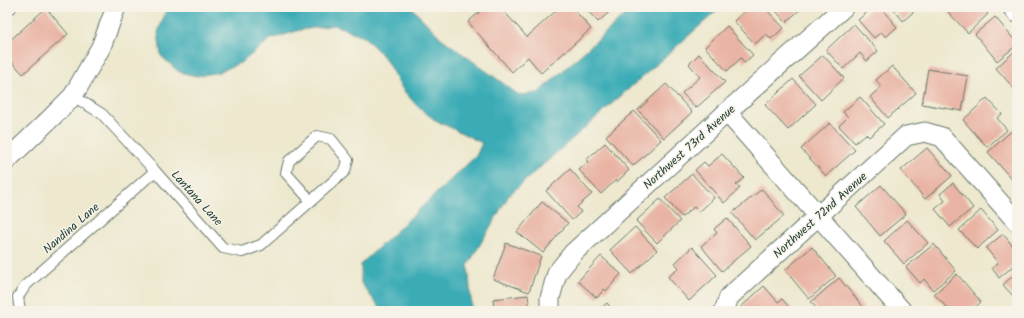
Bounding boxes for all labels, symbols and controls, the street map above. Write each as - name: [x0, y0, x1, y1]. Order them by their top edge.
- street label: Northwest 73rd Avenue: [639, 100, 740, 194]
- street label: Lantana Lane: [166, 166, 227, 231]
- street label: Northwest 72nd Avenue: [769, 167, 872, 263]
- street label: Nandina Lane: [39, 198, 104, 258]

